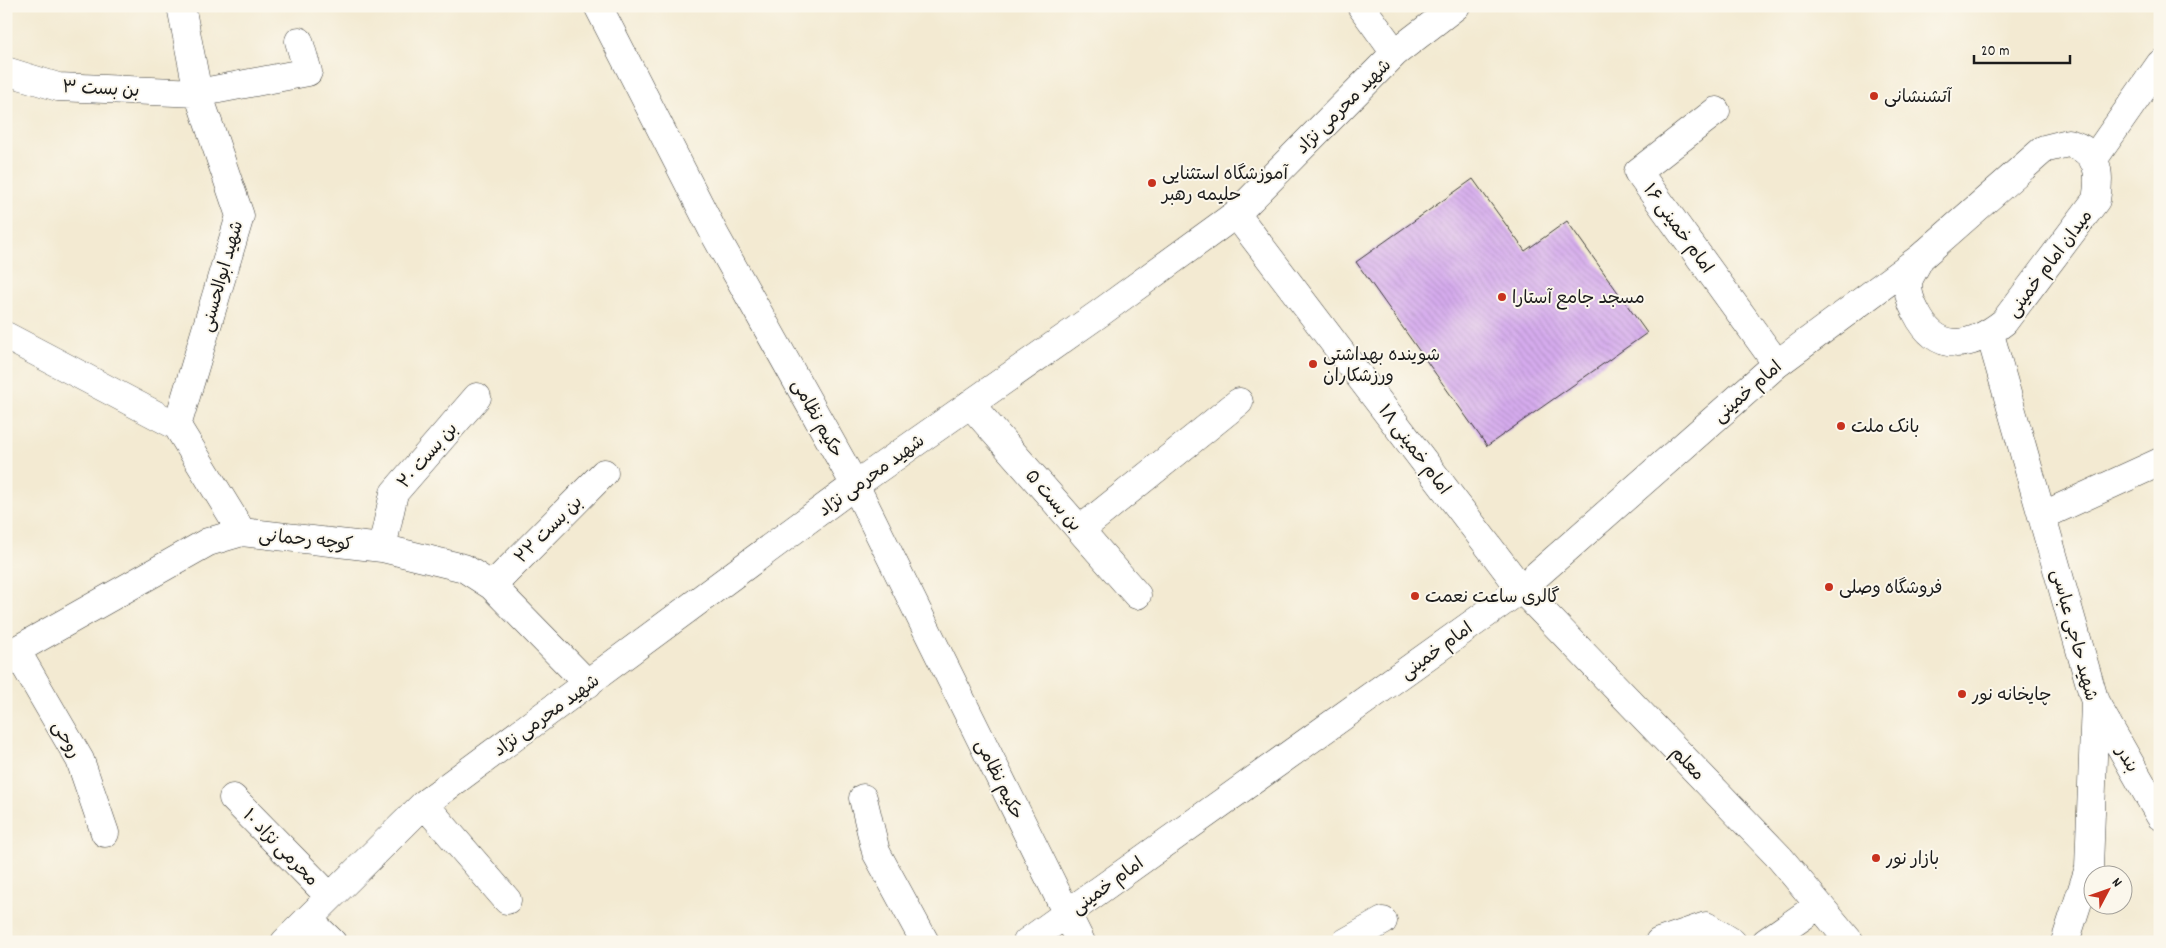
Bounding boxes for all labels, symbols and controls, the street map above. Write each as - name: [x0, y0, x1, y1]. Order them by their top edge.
- scale bar: [1974, 32, 2070, 64]
- text: 20 m: [1981, 41, 2009, 63]
- street label: شهید محرمی نژاد: [1291, 54, 1398, 161]
- street label: بن بست ۳: [62, 76, 140, 105]
- place label: آتشنشانی: [1884, 86, 1953, 111]
- marker: آتشنشانی: [1868, 90, 1880, 102]
- place label: آموزشگاه استثنایی حلیمه رهبر: [1160, 163, 1290, 209]
- marker: آموزشگاه استثنایی حلیمه رهبر: [1146, 177, 1158, 189]
- street label: امام خمینی ۱۶: [1636, 179, 1718, 280]
- street label: میدان امام خمینی: [2002, 205, 2100, 324]
- street label: شهید ابوالحسنی: [196, 218, 251, 335]
- place label: مسجد جامع آستارا: [1512, 287, 1645, 312]
- marker: مسجد جامع آستارا: [1496, 291, 1508, 303]
- place label: شوینده بهداشتی ورزشکاران: [1323, 344, 1440, 390]
- street label: امام خمینی: [1709, 356, 1789, 430]
- marker: شوینده بهداشتی ورزشکاران: [1307, 358, 1319, 370]
- street label: حکیم نظامی: [784, 375, 848, 463]
- street label: امام خمینی ۱۸: [1371, 400, 1455, 501]
- place label: بانک ملت: [1851, 416, 1920, 441]
- street label: بن بست ۲۰: [393, 418, 465, 495]
- marker: بانک ملت: [1835, 420, 1847, 432]
- street label: شهید محرمی نژاد: [814, 430, 931, 524]
- street label: بن بست ۵: [1018, 465, 1086, 538]
- street label: بن بست ۲۲: [510, 491, 589, 570]
- street label: کوچه رحمانی: [257, 524, 354, 559]
- street label: شهید حاجی عباسی: [2043, 567, 2102, 704]
- place label: فروشگاه وصلی: [1839, 577, 1943, 602]
- marker: فروشگاه وصلی: [1823, 581, 1835, 593]
- place label: گالری ساعت نعمت: [1425, 586, 1560, 611]
- marker: گالری ساعت نعمت: [1409, 590, 1421, 602]
- street label: امام خمینی: [1396, 617, 1479, 687]
- street label: شهید محرمی نژاد: [489, 670, 606, 764]
- place label: چایخانه نور: [1971, 684, 2052, 709]
- marker: چایخانه نور: [1956, 688, 1968, 700]
- street label: روحی: [44, 717, 85, 763]
- street label: حکیم نظامی: [968, 736, 1028, 825]
- street label: بندر: [2107, 741, 2143, 778]
- street label: معلم: [1663, 742, 1709, 788]
- street label: محرمی نژاد ۱۰: [236, 804, 323, 893]
- place label: بازار نور: [1885, 848, 1939, 873]
- street label: امام خمینی: [1067, 852, 1150, 922]
- marker: بازار نور: [1870, 852, 1882, 864]
- north arrow: [2084, 866, 2134, 916]
- text: N: [2106, 874, 2126, 892]

